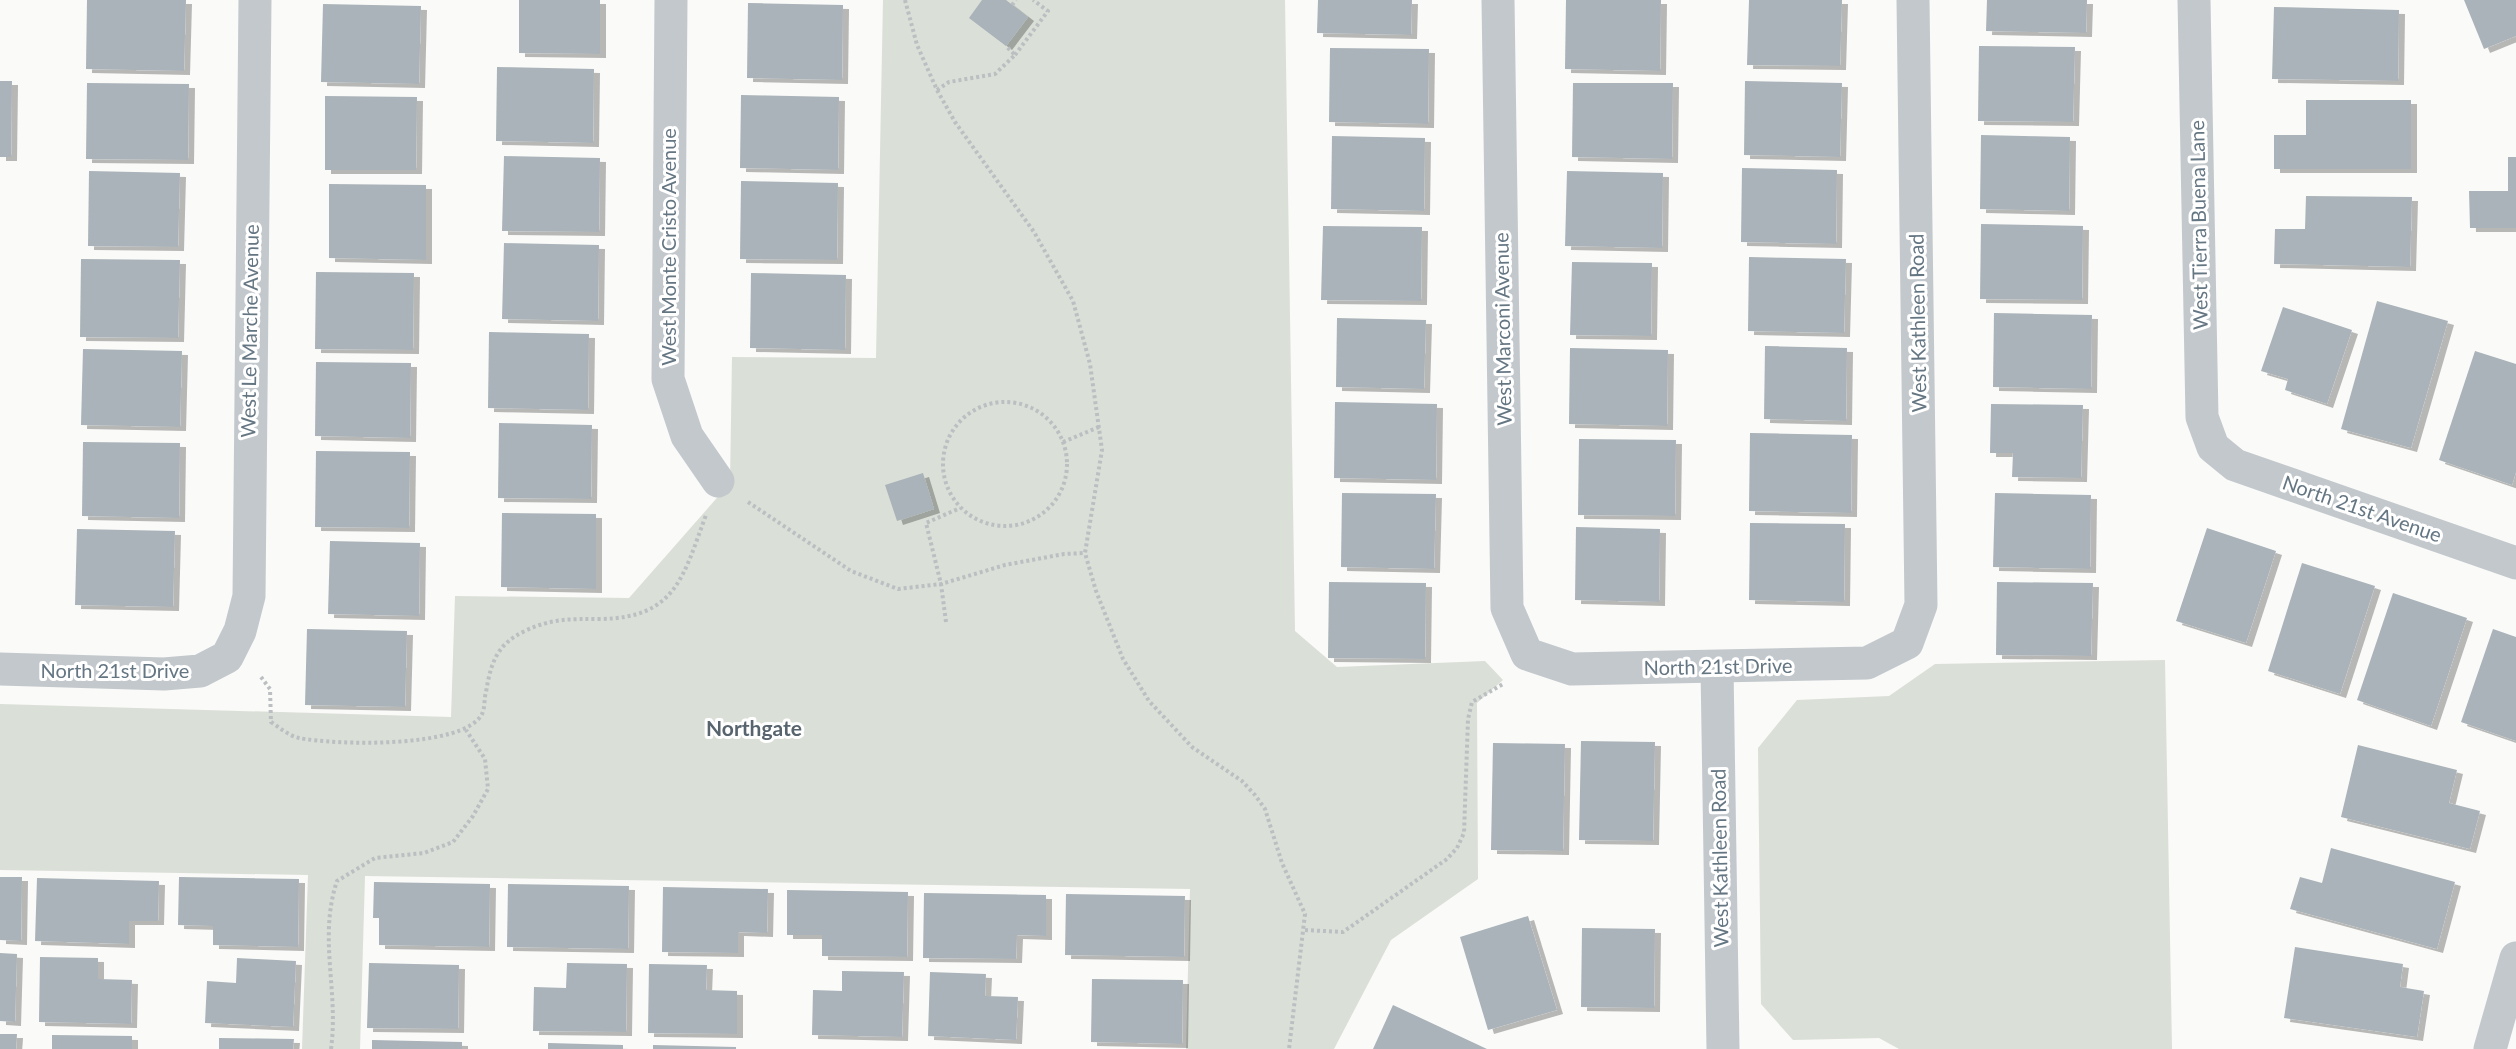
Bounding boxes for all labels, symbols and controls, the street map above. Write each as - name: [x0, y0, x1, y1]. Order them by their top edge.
- street label: West Tierra Buena Lane: [2184, 120, 2212, 330]
- street label: West Monte Cristo Avenue: [656, 128, 680, 366]
- street label: West Le Marche Avenue: [235, 224, 263, 438]
- street label: West Marconi Avenue: [1488, 232, 1516, 426]
- street label: West Kathleen Road: [1903, 233, 1931, 413]
- street label: North 21st Avenue: [2280, 470, 2445, 547]
- street label: North 21st Drive: [1643, 653, 1793, 679]
- street label: North 21st Drive: [41, 658, 189, 682]
- district label: Northgate: [706, 715, 802, 740]
- street label: West Kathleen Road: [1705, 768, 1733, 948]

